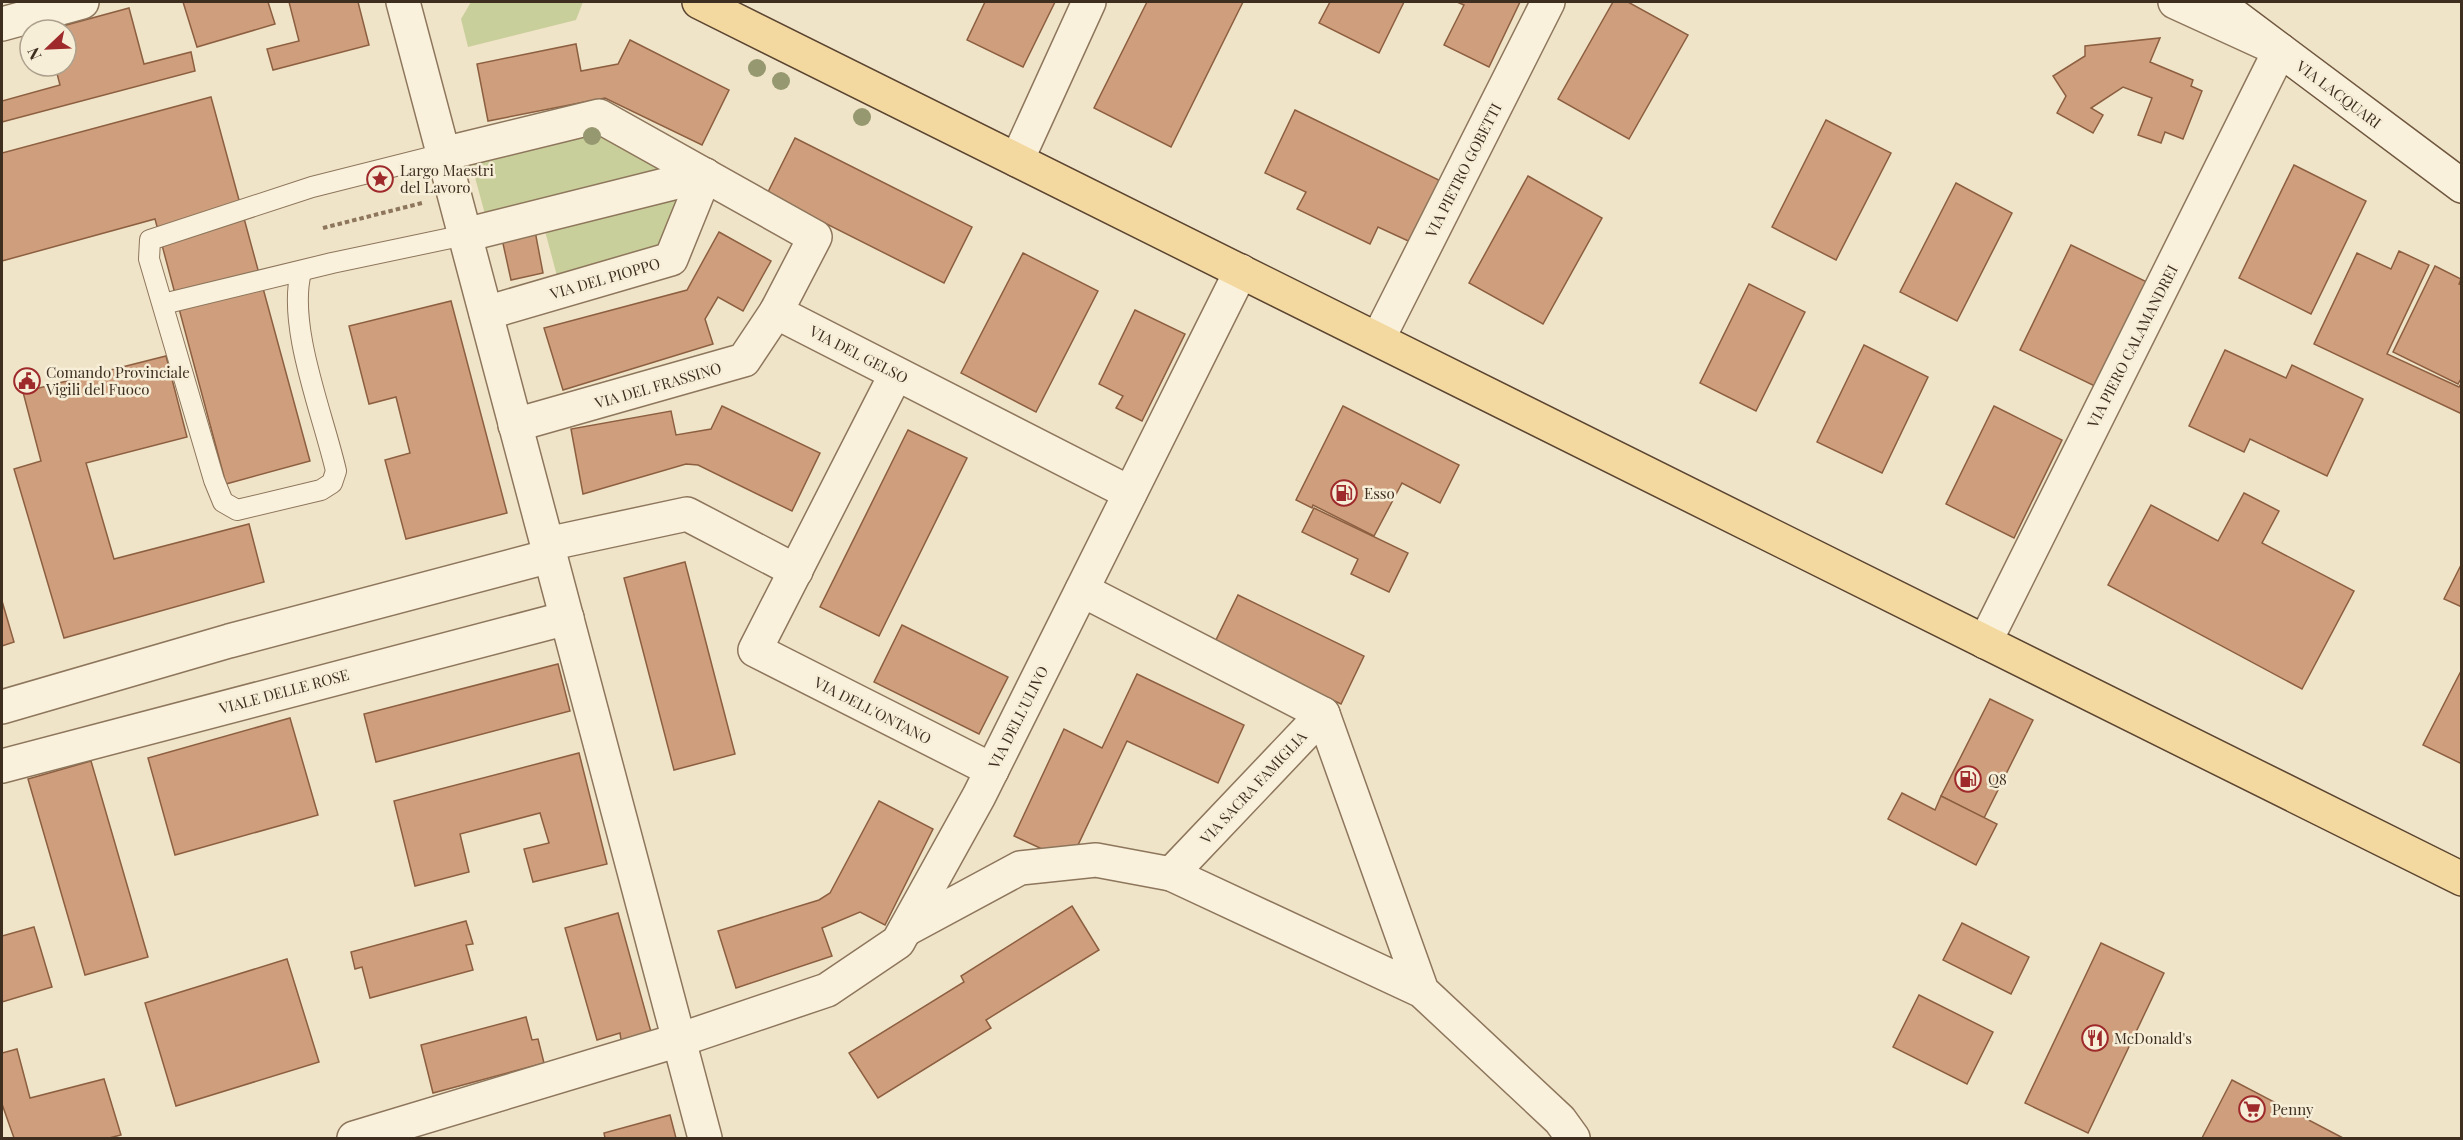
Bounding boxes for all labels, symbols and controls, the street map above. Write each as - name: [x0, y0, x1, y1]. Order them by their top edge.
- north arrow: [18, 18, 78, 78]
- text: N: [22, 44, 46, 63]
- street label: VIA LACQUARI: [2292, 55, 2385, 132]
- street label: VIA PIETRO GOBETTI: [1420, 99, 1506, 241]
- place label: Largo Maestri del Lavoro: [400, 160, 494, 197]
- place icon: Largo Maestri del Lavoro: [365, 164, 395, 194]
- street label: VIA DEL PIOPPO: [547, 253, 662, 304]
- street label: VIA PIERO CALAMANDREI: [2082, 261, 2182, 432]
- street label: VIA DEL GELSO: [806, 320, 912, 387]
- street label: VIA DEL FRASSINO: [591, 357, 724, 413]
- place label: Comando Provinciale Vigili del Fuoco: [45, 362, 190, 399]
- public building icon: Comando Provinciale Vigili del Fuoco: [12, 366, 42, 396]
- fuel station icon: Esso: [1329, 478, 1359, 508]
- place label: Esso: [1364, 483, 1395, 503]
- street label: VIA DELL'ULIVO: [983, 662, 1052, 773]
- street label: VIALE DELLE ROSE: [216, 664, 351, 718]
- street label: VIA DELL'ONTANO: [810, 671, 935, 748]
- street label: VIA SACRA FAMIGLIA: [1195, 726, 1311, 848]
- fuel station icon: Q8: [1953, 764, 1983, 794]
- place label: Q8: [1988, 769, 2007, 789]
- restaurant icon: McDonald's: [2080, 1023, 2110, 1053]
- place label: McDonald's: [2114, 1028, 2192, 1048]
- supermarket icon: Penny: [2237, 1094, 2267, 1124]
- place label: Penny: [2272, 1099, 2314, 1119]

